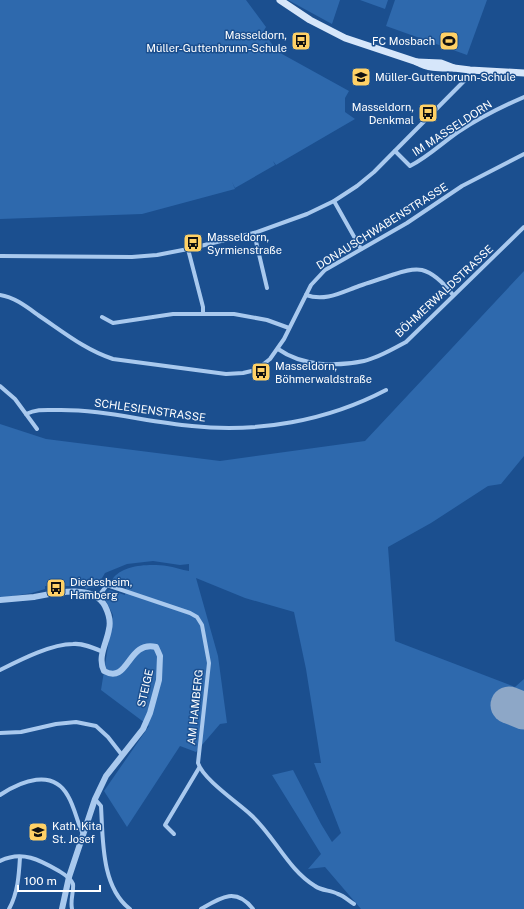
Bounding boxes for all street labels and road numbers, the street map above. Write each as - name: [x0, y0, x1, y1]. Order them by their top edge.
- street label: IM MASSELDORN: [410, 98, 494, 158]
- street label: DONAUSCHWABENSTRASSE: [314, 180, 450, 271]
- street label: BÖHMERWALDSTRASSE: [392, 242, 495, 339]
- street label: SCHLESIENSTRASSE: [93, 396, 207, 424]
- street label: STEIGE: [135, 668, 155, 708]
- street label: AM HAMBERG: [185, 669, 205, 745]

